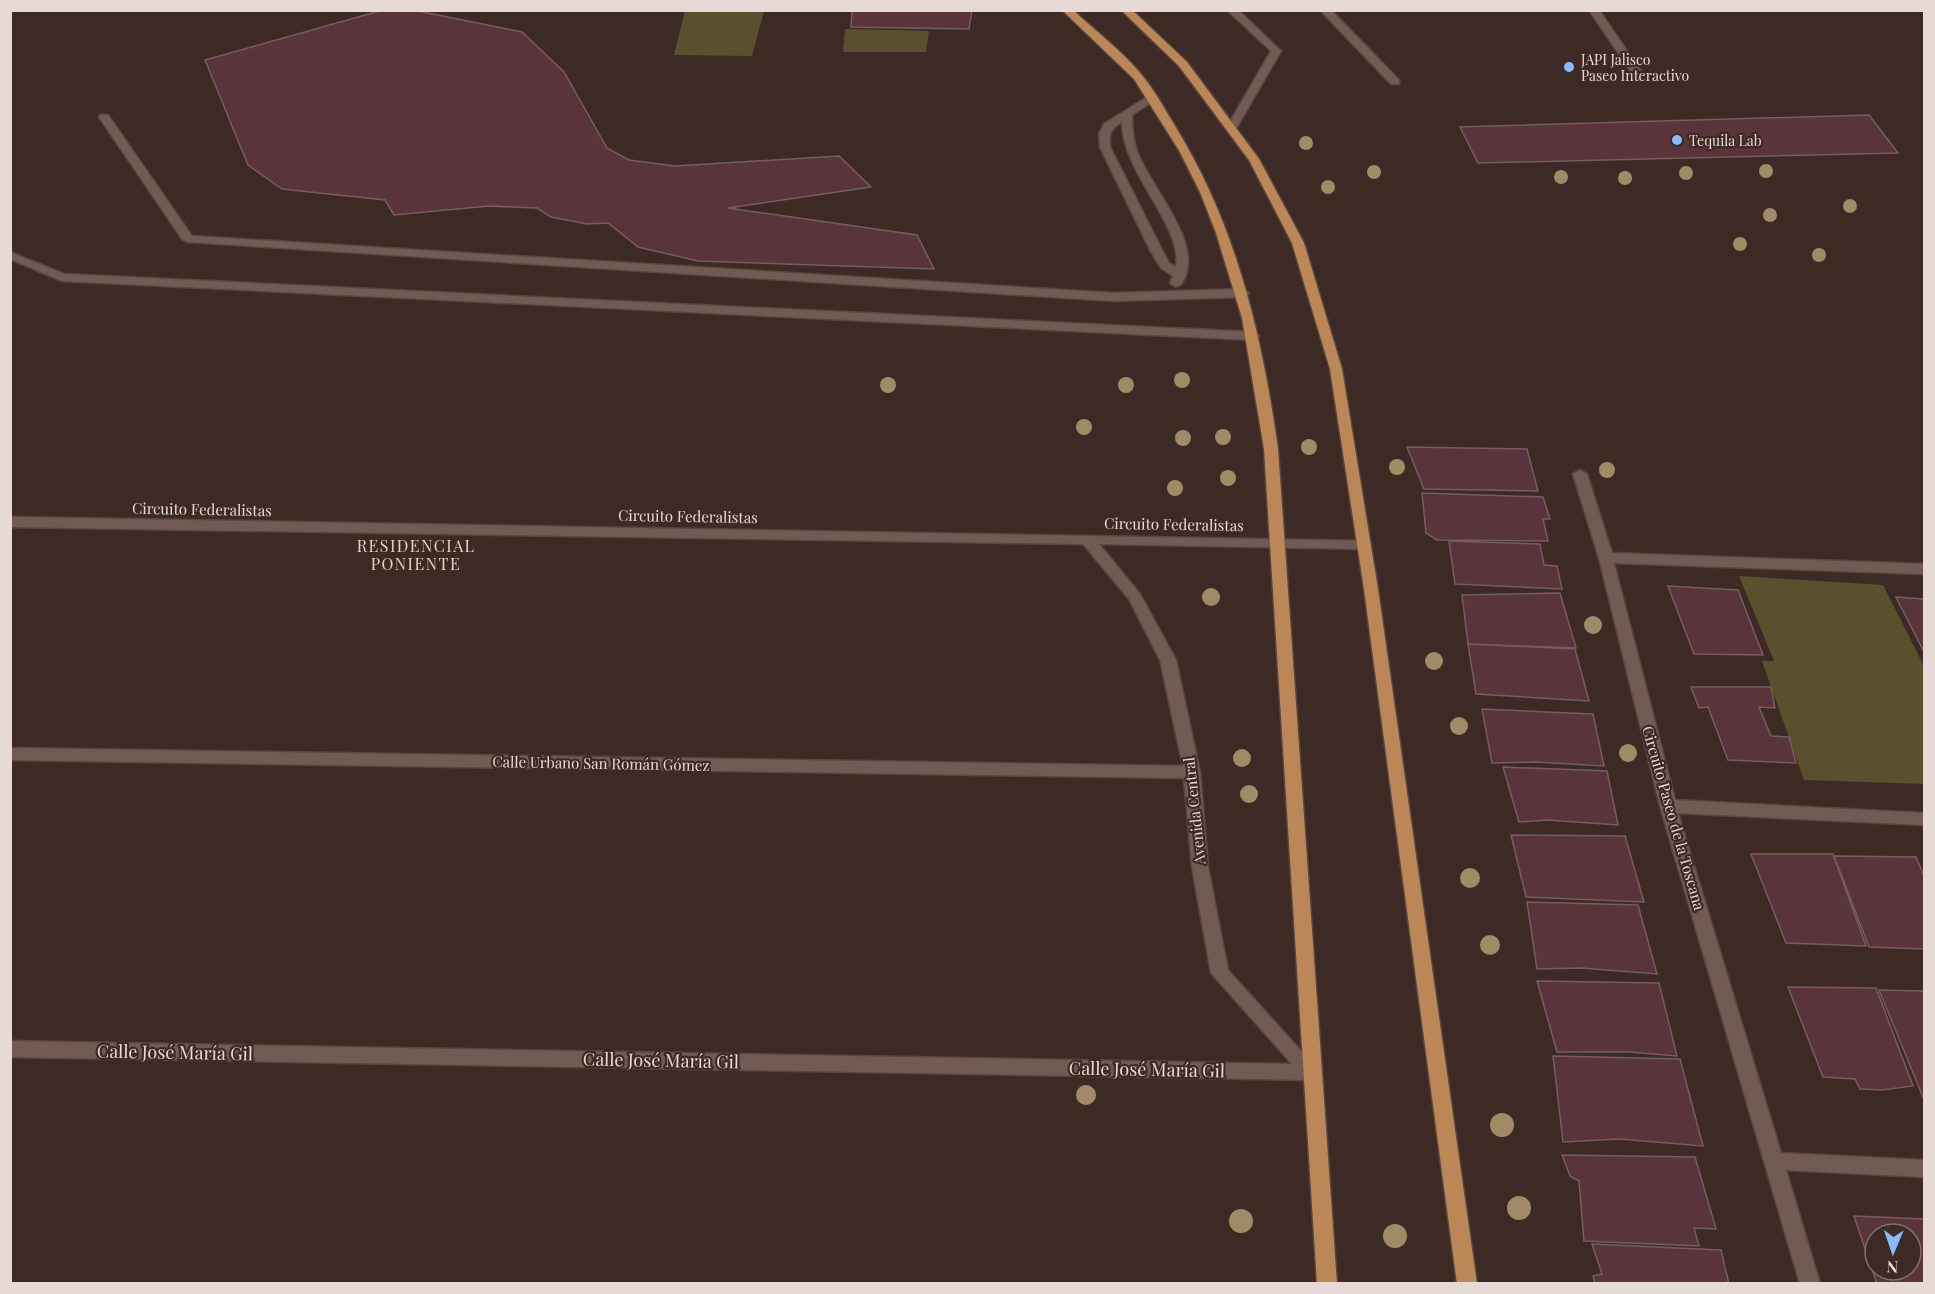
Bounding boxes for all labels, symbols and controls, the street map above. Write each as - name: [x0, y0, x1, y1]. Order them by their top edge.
- place label: JAPI Jalisco Paseo Interactivo: [1580, 50, 1689, 85]
- marker: JAPI Jalisco Paseo Interactivo: [1562, 60, 1576, 74]
- place label: Tequila Lab: [1689, 131, 1762, 150]
- marker: Tequila Lab: [1670, 133, 1684, 147]
- street label: Circuito Federalistas: [132, 498, 272, 520]
- street label: Circuito Federalistas: [618, 505, 758, 527]
- street label: Circuito Federalistas: [1104, 513, 1244, 535]
- district label: RESIDENCIAL PONIENTE: [357, 535, 475, 574]
- street label: Circuito Paseo de la Toscana: [1638, 724, 1710, 913]
- street label: Calle Urbano San Román Gómez: [492, 751, 710, 775]
- street label: Avenida Central: [1178, 756, 1210, 867]
- street label: Calle José María Gil: [97, 1039, 253, 1065]
- street label: Calle José María Gil: [583, 1047, 739, 1073]
- street label: Calle José María Gil: [1069, 1056, 1225, 1082]
- north arrow: [1863, 1222, 1923, 1282]
- text: N: [1886, 1257, 1899, 1278]

